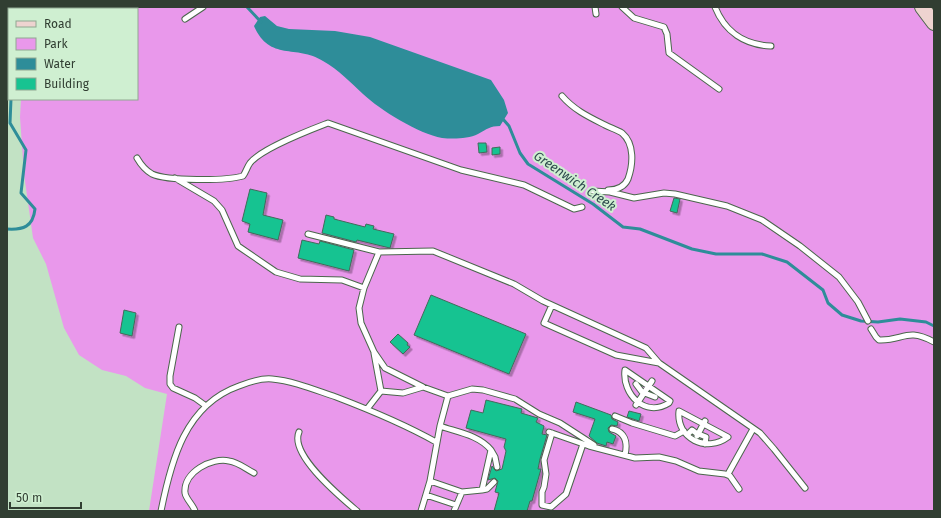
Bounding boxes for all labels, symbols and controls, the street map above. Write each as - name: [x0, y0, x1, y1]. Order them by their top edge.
- legend: [8, 8, 138, 100]
- text: Road: [44, 17, 72, 31]
- text: Park: [44, 37, 68, 51]
- text: Water: [44, 57, 76, 71]
- text: Building: [44, 77, 90, 91]
- water label: Greenwich Creek: [531, 148, 619, 214]
- scale bar: [10, 484, 81, 510]
- text: 50 m: [16, 491, 42, 505]

